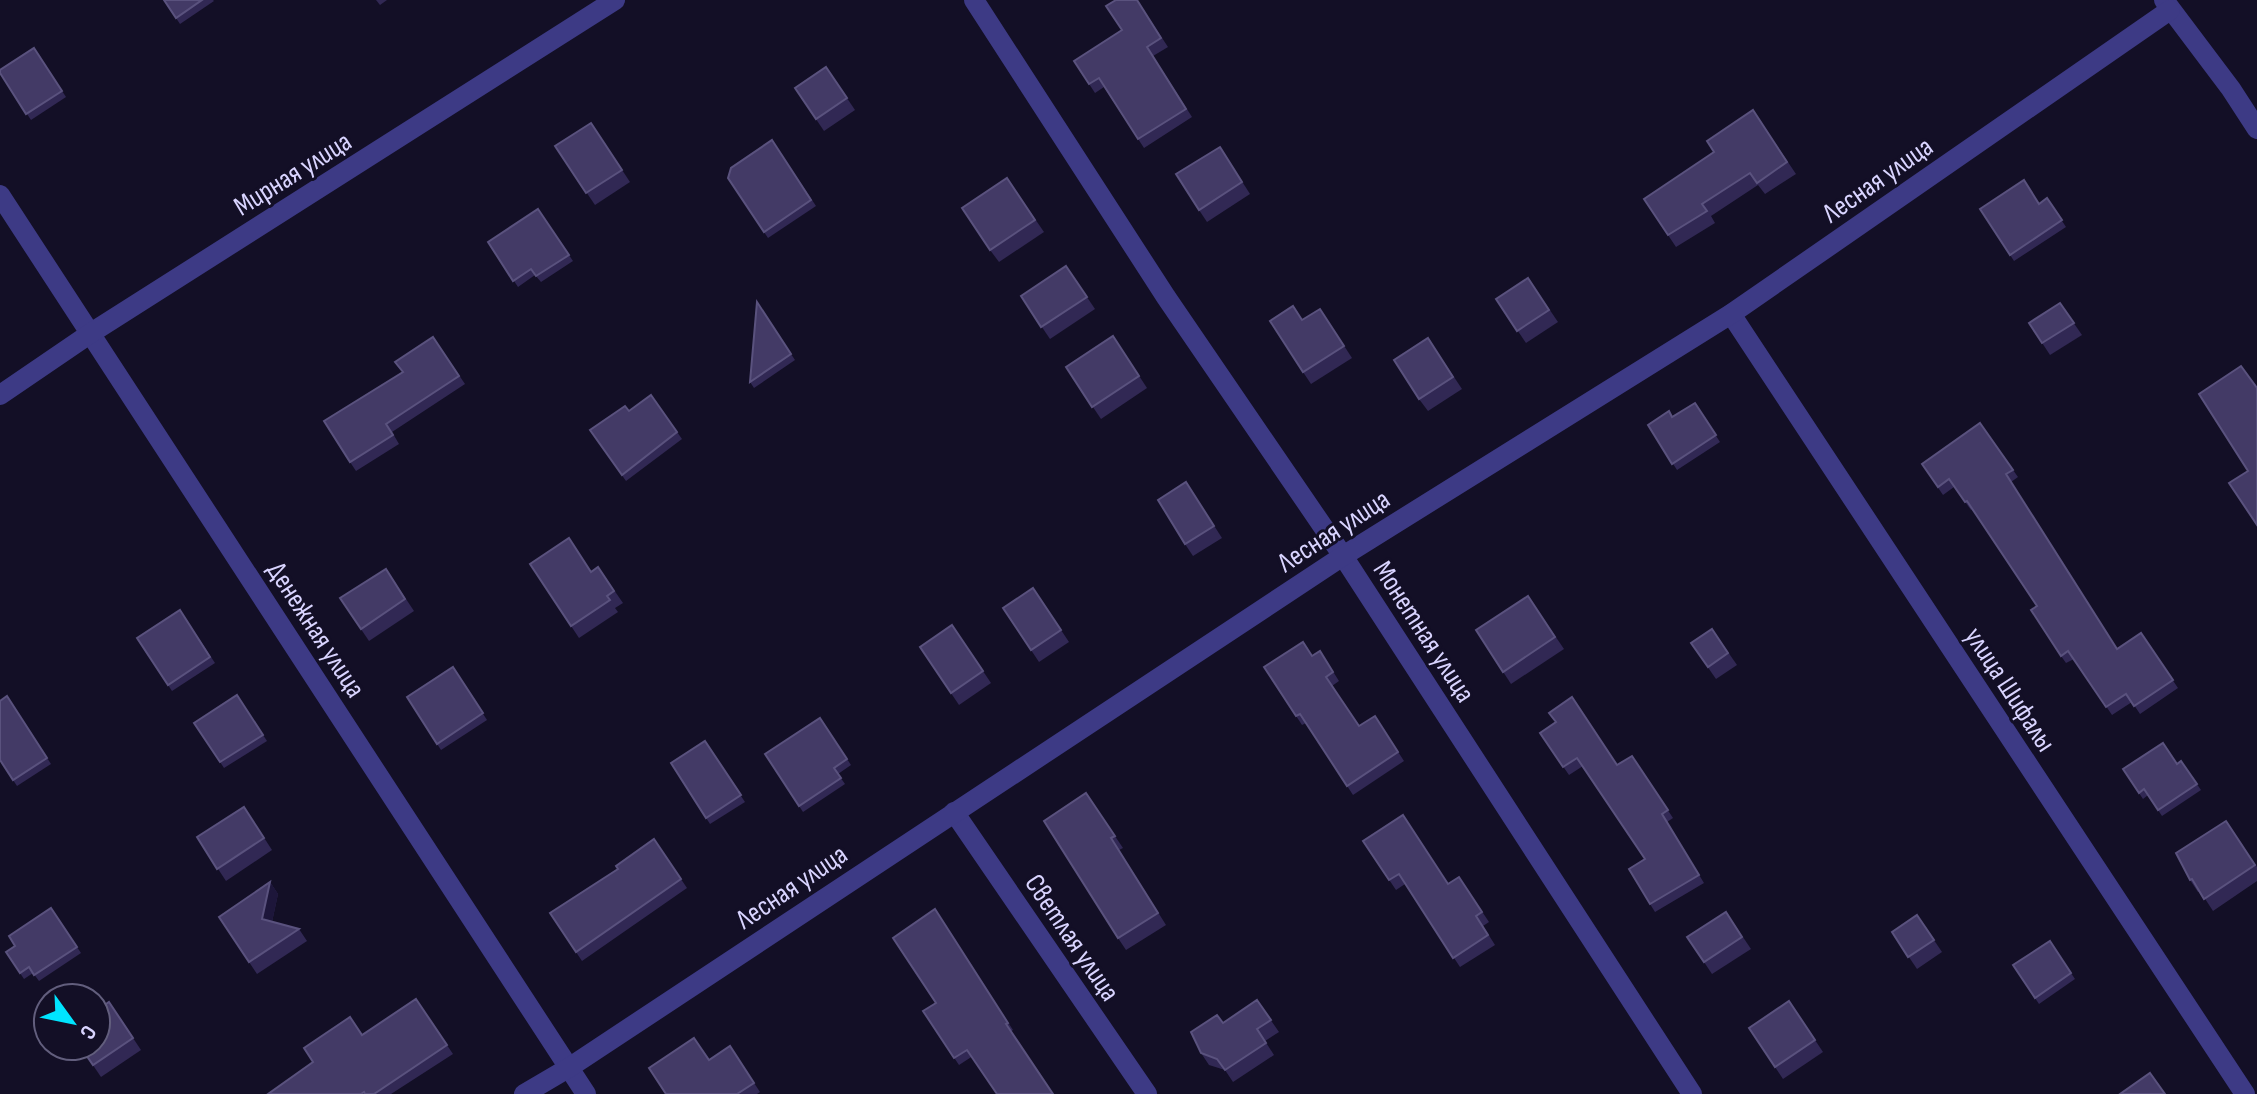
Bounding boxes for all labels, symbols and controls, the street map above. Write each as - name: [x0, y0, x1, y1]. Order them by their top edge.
- street label: Мирная улица: [228, 125, 358, 223]
- street label: Лесная улица: [1816, 130, 1939, 231]
- street label: Лесная улица: [1271, 483, 1396, 580]
- street label: Монетная улица: [1366, 555, 1482, 709]
- street label: Денежная улица: [260, 556, 372, 704]
- street label: улица Шифалы: [1957, 622, 2062, 758]
- street label: Лесная улица: [729, 838, 854, 937]
- street label: Светлая улица: [1017, 868, 1126, 1007]
- north arrow: [32, 982, 112, 1062]
- text: С: [73, 1020, 102, 1044]

